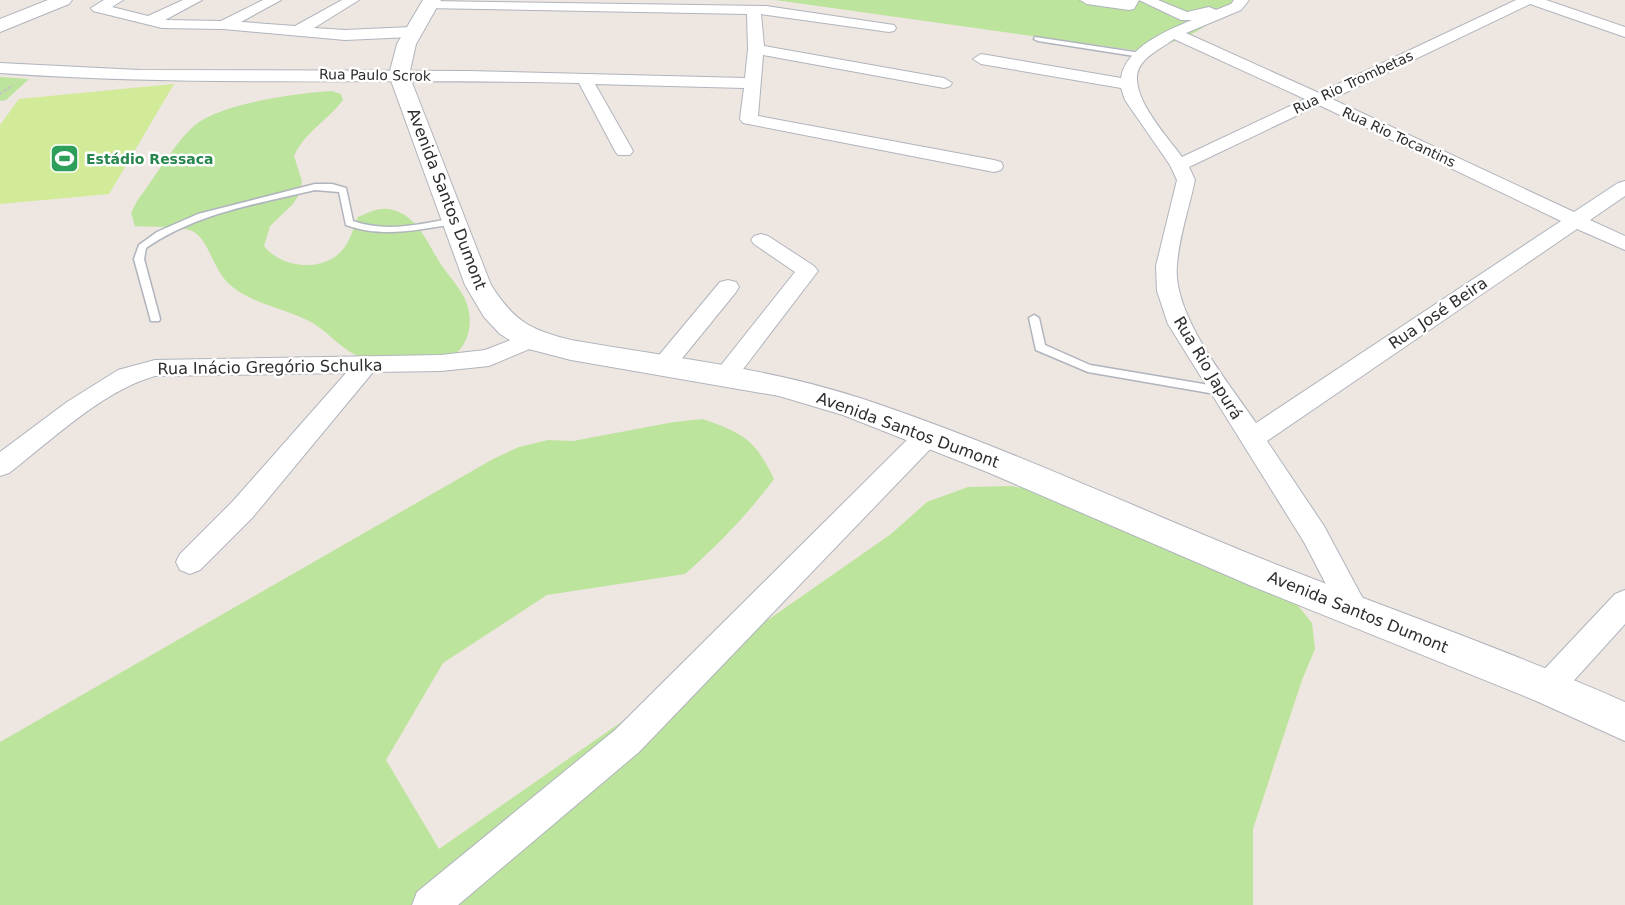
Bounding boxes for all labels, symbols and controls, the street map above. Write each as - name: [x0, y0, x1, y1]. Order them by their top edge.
- street label: Rua Rio Trombetas: [1290, 47, 1416, 117]
- street label: Rua Paulo Scrok: [319, 66, 432, 84]
- street label: Rua Rio Tocantins: [1340, 104, 1458, 170]
- street label: Avenida Santos Dumont: [404, 106, 490, 292]
- sports icon: Estádio Ressaca: [49, 143, 81, 175]
- place label: Estádio Ressaca: [86, 151, 213, 167]
- street label: Rua José Beira: [1385, 273, 1491, 353]
- street label: Rua Rio Japurá: [1170, 313, 1246, 423]
- street label: Rua Inácio Gregório Schulka: [157, 356, 383, 378]
- street label: Avenida Santos Dumont: [814, 388, 1002, 472]
- street label: Avenida Santos Dumont: [1265, 567, 1451, 657]

